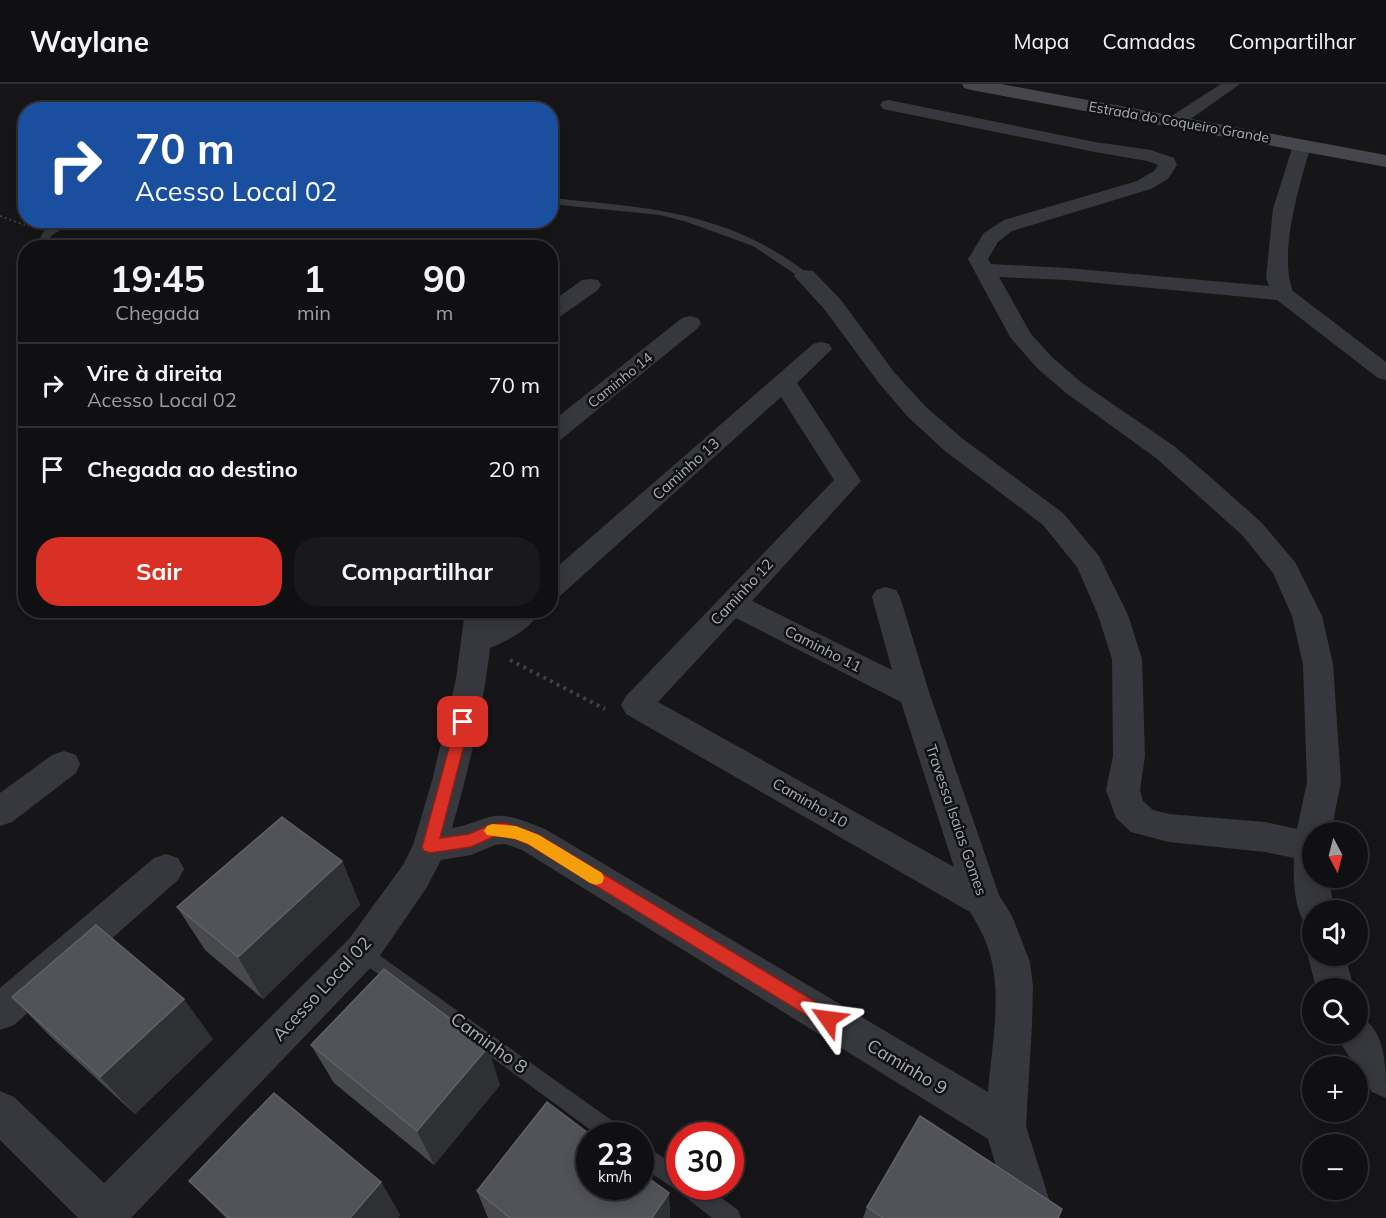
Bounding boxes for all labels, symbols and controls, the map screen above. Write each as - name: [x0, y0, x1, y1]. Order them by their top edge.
- text: Waylane: [30, 24, 149, 59]
- text: Mapa: [1014, 28, 1069, 54]
- text: Camadas: [1102, 28, 1196, 54]
- text: Compartilhar: [1229, 28, 1356, 54]
- street label: Estrada do Coqueiro Grande: [1087, 97, 1271, 147]
- text: 70 m: [135, 122, 235, 175]
- icon: right: [36, 126, 114, 204]
- text: Acesso Local 02: [135, 174, 337, 208]
- text: 19:45: [110, 256, 205, 301]
- text: 1: [303, 256, 325, 301]
- text: 90: [423, 256, 466, 301]
- text: Chegada: [115, 300, 200, 325]
- text: min: [297, 300, 331, 325]
- text: m: [436, 300, 453, 325]
- street label: Caminho 14: [584, 348, 657, 412]
- text: Vire à direita: [87, 359, 222, 387]
- icon: right: [36, 369, 69, 402]
- text: 70 m: [489, 371, 540, 399]
- text: Acesso Local 02: [87, 387, 237, 412]
- street label: Caminho 13: [648, 434, 723, 504]
- icon: arrive: [36, 453, 69, 486]
- text: Chegada ao destino: [87, 455, 298, 483]
- text: 20 m: [489, 455, 540, 483]
- button: Sair: [36, 537, 282, 606]
- button: Compartilhar: [294, 537, 540, 606]
- street label: Caminho 12: [706, 555, 777, 629]
- street label: Caminho 11: [782, 621, 865, 676]
- pin: [437, 696, 488, 747]
- icon: arrive: [446, 705, 479, 738]
- street label: Travessa Isaias Gomes: [922, 742, 991, 898]
- street label: Caminho 10: [769, 773, 851, 832]
- north arrow: [1302, 822, 1368, 888]
- map controls: [1302, 822, 1368, 1200]
- button: sound: [1302, 900, 1368, 966]
- street label: Acesso Local 02: [267, 932, 376, 1046]
- button: search: [1302, 978, 1368, 1044]
- position arrow: [796, 987, 860, 1051]
- street label: Caminho 8: [446, 1007, 532, 1078]
- street label: Caminho 9: [863, 1034, 952, 1100]
- button: +: [1302, 1056, 1368, 1122]
- speed limit sign: 30: [666, 1122, 744, 1200]
- button: −: [1302, 1134, 1368, 1200]
- text: 23: [597, 1135, 633, 1173]
- text: km/h: [598, 1167, 632, 1186]

